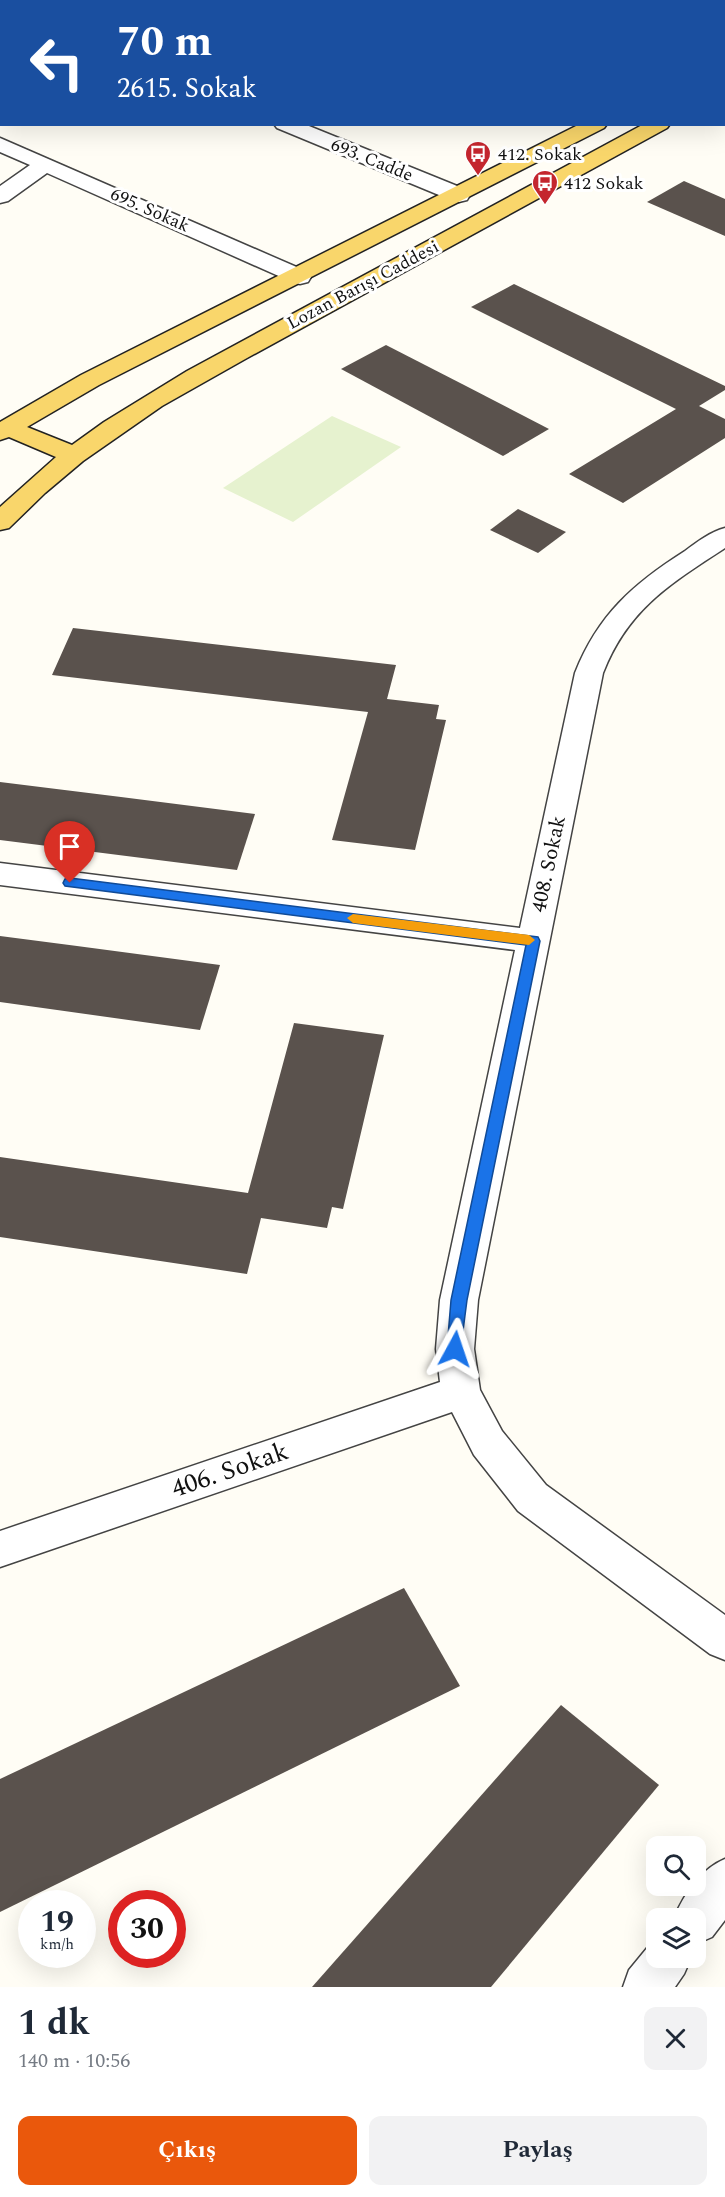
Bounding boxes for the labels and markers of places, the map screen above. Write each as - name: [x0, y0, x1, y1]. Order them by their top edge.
- bus stop icon: 412. Sokak: [463, 139, 493, 177]
- place label: 412. Sokak: [498, 141, 582, 168]
- bus stop icon: 412 Sokak: [530, 168, 560, 206]
- place label: 412 Sokak: [564, 170, 644, 197]
- pin: [44, 821, 95, 883]

